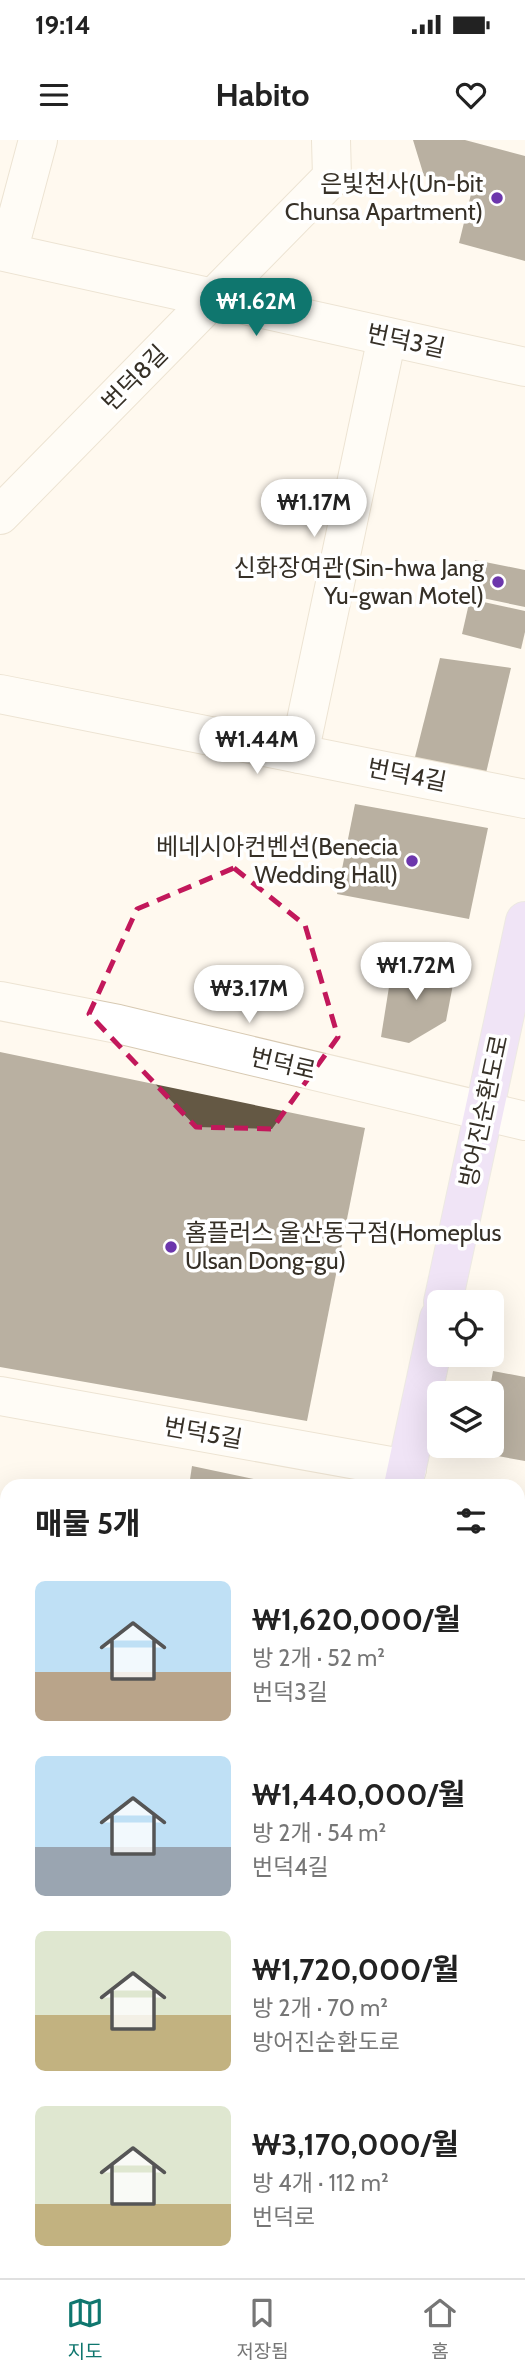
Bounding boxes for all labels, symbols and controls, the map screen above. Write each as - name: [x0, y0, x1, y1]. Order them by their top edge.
- text: 19:14: [35, 9, 91, 41]
- text: Habito: [215, 75, 310, 114]
- icon: menu: [35, 76, 73, 114]
- icon: heart: [452, 76, 490, 114]
- place label: 은빛천사(Un-bit Chunsa Apartment): [285, 169, 483, 226]
- marker: 은빛천사(Un-bit Chunsa Apartment): [489, 190, 505, 206]
- pin: ₩1.62M: [199, 278, 313, 338]
- text: ₩1.62M: [216, 287, 296, 315]
- street label: 번덕3길: [364, 318, 448, 363]
- street label: 번덕8길: [96, 339, 173, 416]
- pin: ₩1.17M: [257, 480, 371, 539]
- text: ₩1.17M: [277, 488, 351, 516]
- place label: 신화장여관(Sin-hwa Jang Yu-gwan Motel): [234, 553, 485, 610]
- marker: 신화장여관(Sin-hwa Jang Yu-gwan Motel): [490, 574, 506, 590]
- pin: ₩1.44M: [200, 716, 314, 776]
- text: ₩1.44M: [215, 725, 299, 753]
- street label: 번덕4길: [365, 753, 449, 796]
- place label: 베네시아컨벤션(Benecia Wedding Hall): [156, 832, 398, 889]
- marker: 베네시아컨벤션(Benecia Wedding Hall): [404, 853, 420, 869]
- pin: ₩1.72M: [359, 942, 473, 1002]
- text: ₩1.72M: [377, 951, 455, 979]
- pin: ₩3.17M: [192, 966, 306, 1025]
- text: ₩3.17M: [210, 974, 288, 1002]
- street label: 방어진순환도로: [453, 1032, 514, 1190]
- street label: 번덕로: [248, 1042, 319, 1085]
- place label: 홈플러스 울산동구점(Homeplus Ulsan Dong-gu): [185, 1218, 501, 1275]
- marker: 홈플러스 울산동구점(Homeplus Ulsan Dong-gu): [163, 1239, 179, 1255]
- map controls: [427, 1290, 504, 1458]
- button: locate: [427, 1290, 504, 1367]
- button: layers: [427, 1381, 504, 1458]
- street label: 번덕5길: [162, 1411, 245, 1454]
- icon: filters: [452, 1502, 490, 1540]
- text: 매물 5개: [35, 1505, 141, 1542]
- text: ₩1,620,000/월: [252, 1601, 461, 1638]
- icon: home: [91, 1609, 175, 1693]
- text: 방 2개 · 52 m²: [252, 1644, 385, 1672]
- text: 번덕3길: [252, 1678, 328, 1706]
- text: ₩1,440,000/월: [252, 1776, 465, 1813]
- icon: home: [91, 1784, 175, 1868]
- text: 방 2개 · 54 m²: [252, 1819, 386, 1847]
- text: 번덕4길: [252, 1853, 329, 1881]
- text: ₩1,720,000/월: [252, 1951, 459, 1988]
- icon: home: [91, 1959, 175, 2043]
- text: 방 2개 · 70 m²: [252, 1994, 388, 2022]
- text: 방어진순환도로: [252, 2028, 400, 2056]
- text: ₩3,170,000/월: [252, 2126, 459, 2163]
- icon: home: [91, 2134, 175, 2218]
- text: 방 4개 · 112 m²: [252, 2169, 389, 2197]
- text: 번덕로: [252, 2203, 315, 2231]
- tab: 지도: [66, 2294, 104, 2363]
- tab: 저장됨: [236, 2294, 289, 2363]
- tab: 홈: [421, 2294, 459, 2363]

